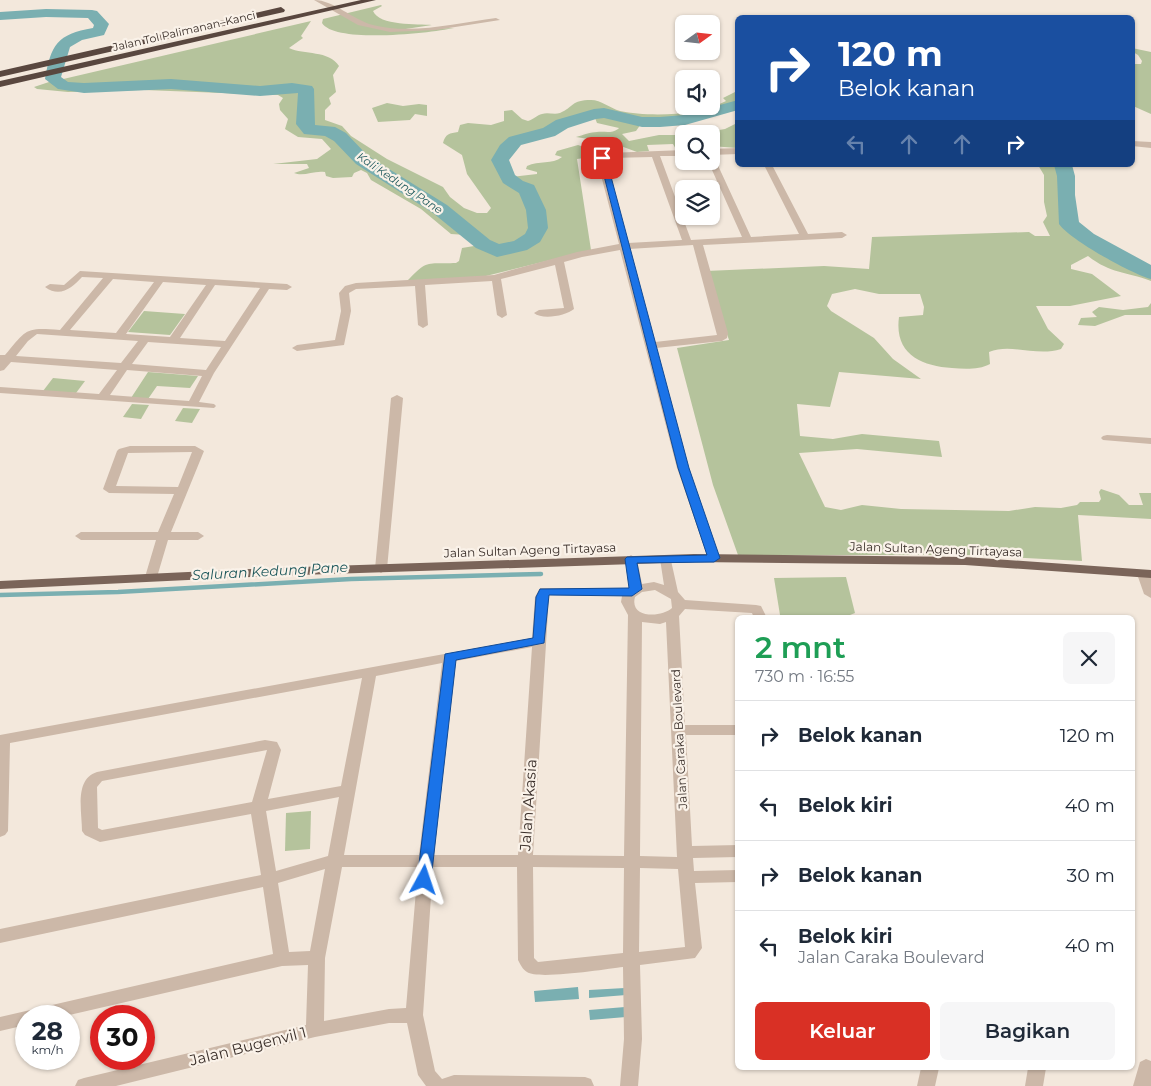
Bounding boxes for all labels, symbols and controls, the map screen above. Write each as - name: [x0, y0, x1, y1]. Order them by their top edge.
- street label: Jalan Tol Palimanan–Kanci: [110, 8, 257, 54]
- north arrow: [675, 15, 720, 60]
- map controls: [675, 15, 720, 225]
- text: 120 m: [838, 32, 943, 75]
- icon: right: [755, 35, 820, 100]
- button: sound: [675, 70, 720, 115]
- text: Belok kanan: [838, 75, 975, 102]
- button: search: [675, 125, 720, 170]
- icon: left: [842, 130, 870, 158]
- icon: ahead: [895, 130, 923, 158]
- icon: ahead: [948, 130, 976, 158]
- icon: right: [1001, 130, 1029, 158]
- pin: [581, 137, 623, 179]
- icon: arrive: [588, 144, 616, 172]
- water label: Kali Kedung Pane: [355, 149, 446, 217]
- button: layers: [675, 180, 720, 225]
- street label: Jalan Sultan Ageng Tirtayasa: [849, 538, 1022, 560]
- street label: Jalan Sultan Ageng Tirtayasa: [443, 539, 616, 561]
- water label: Saluran Kedung Pane: [191, 558, 349, 584]
- text: 2 mnt: [755, 629, 846, 666]
- button: close: [1063, 632, 1115, 684]
- text: 730 m · 16:55: [755, 667, 854, 686]
- street label: Jalan Caraka Boulevard: [668, 669, 690, 810]
- icon: right: [755, 722, 783, 750]
- text: Belok kanan: [798, 724, 922, 747]
- text: 120 m: [1060, 724, 1115, 747]
- street label: Jalan Akasia: [515, 758, 541, 853]
- icon: left: [755, 792, 783, 820]
- text: Belok kiri: [798, 794, 893, 817]
- text: 40 m: [1065, 794, 1115, 817]
- position arrow: [397, 853, 449, 905]
- icon: right: [755, 862, 783, 890]
- text: Belok kanan: [798, 864, 922, 887]
- text: 30 m: [1067, 864, 1115, 887]
- text: Belok kiri: [798, 925, 893, 948]
- icon: left: [755, 932, 783, 960]
- text: 40 m: [1065, 934, 1115, 957]
- text: Jalan Caraka Boulevard: [798, 948, 985, 967]
- button: Keluar: [755, 1002, 930, 1060]
- button: Bagikan: [940, 1002, 1115, 1060]
- speed limit sign: 30: [90, 1005, 155, 1070]
- text: 28: [32, 1016, 63, 1046]
- street label: Jalan Bugenvil 1: [187, 1022, 308, 1070]
- text: km/h: [31, 1042, 64, 1057]

